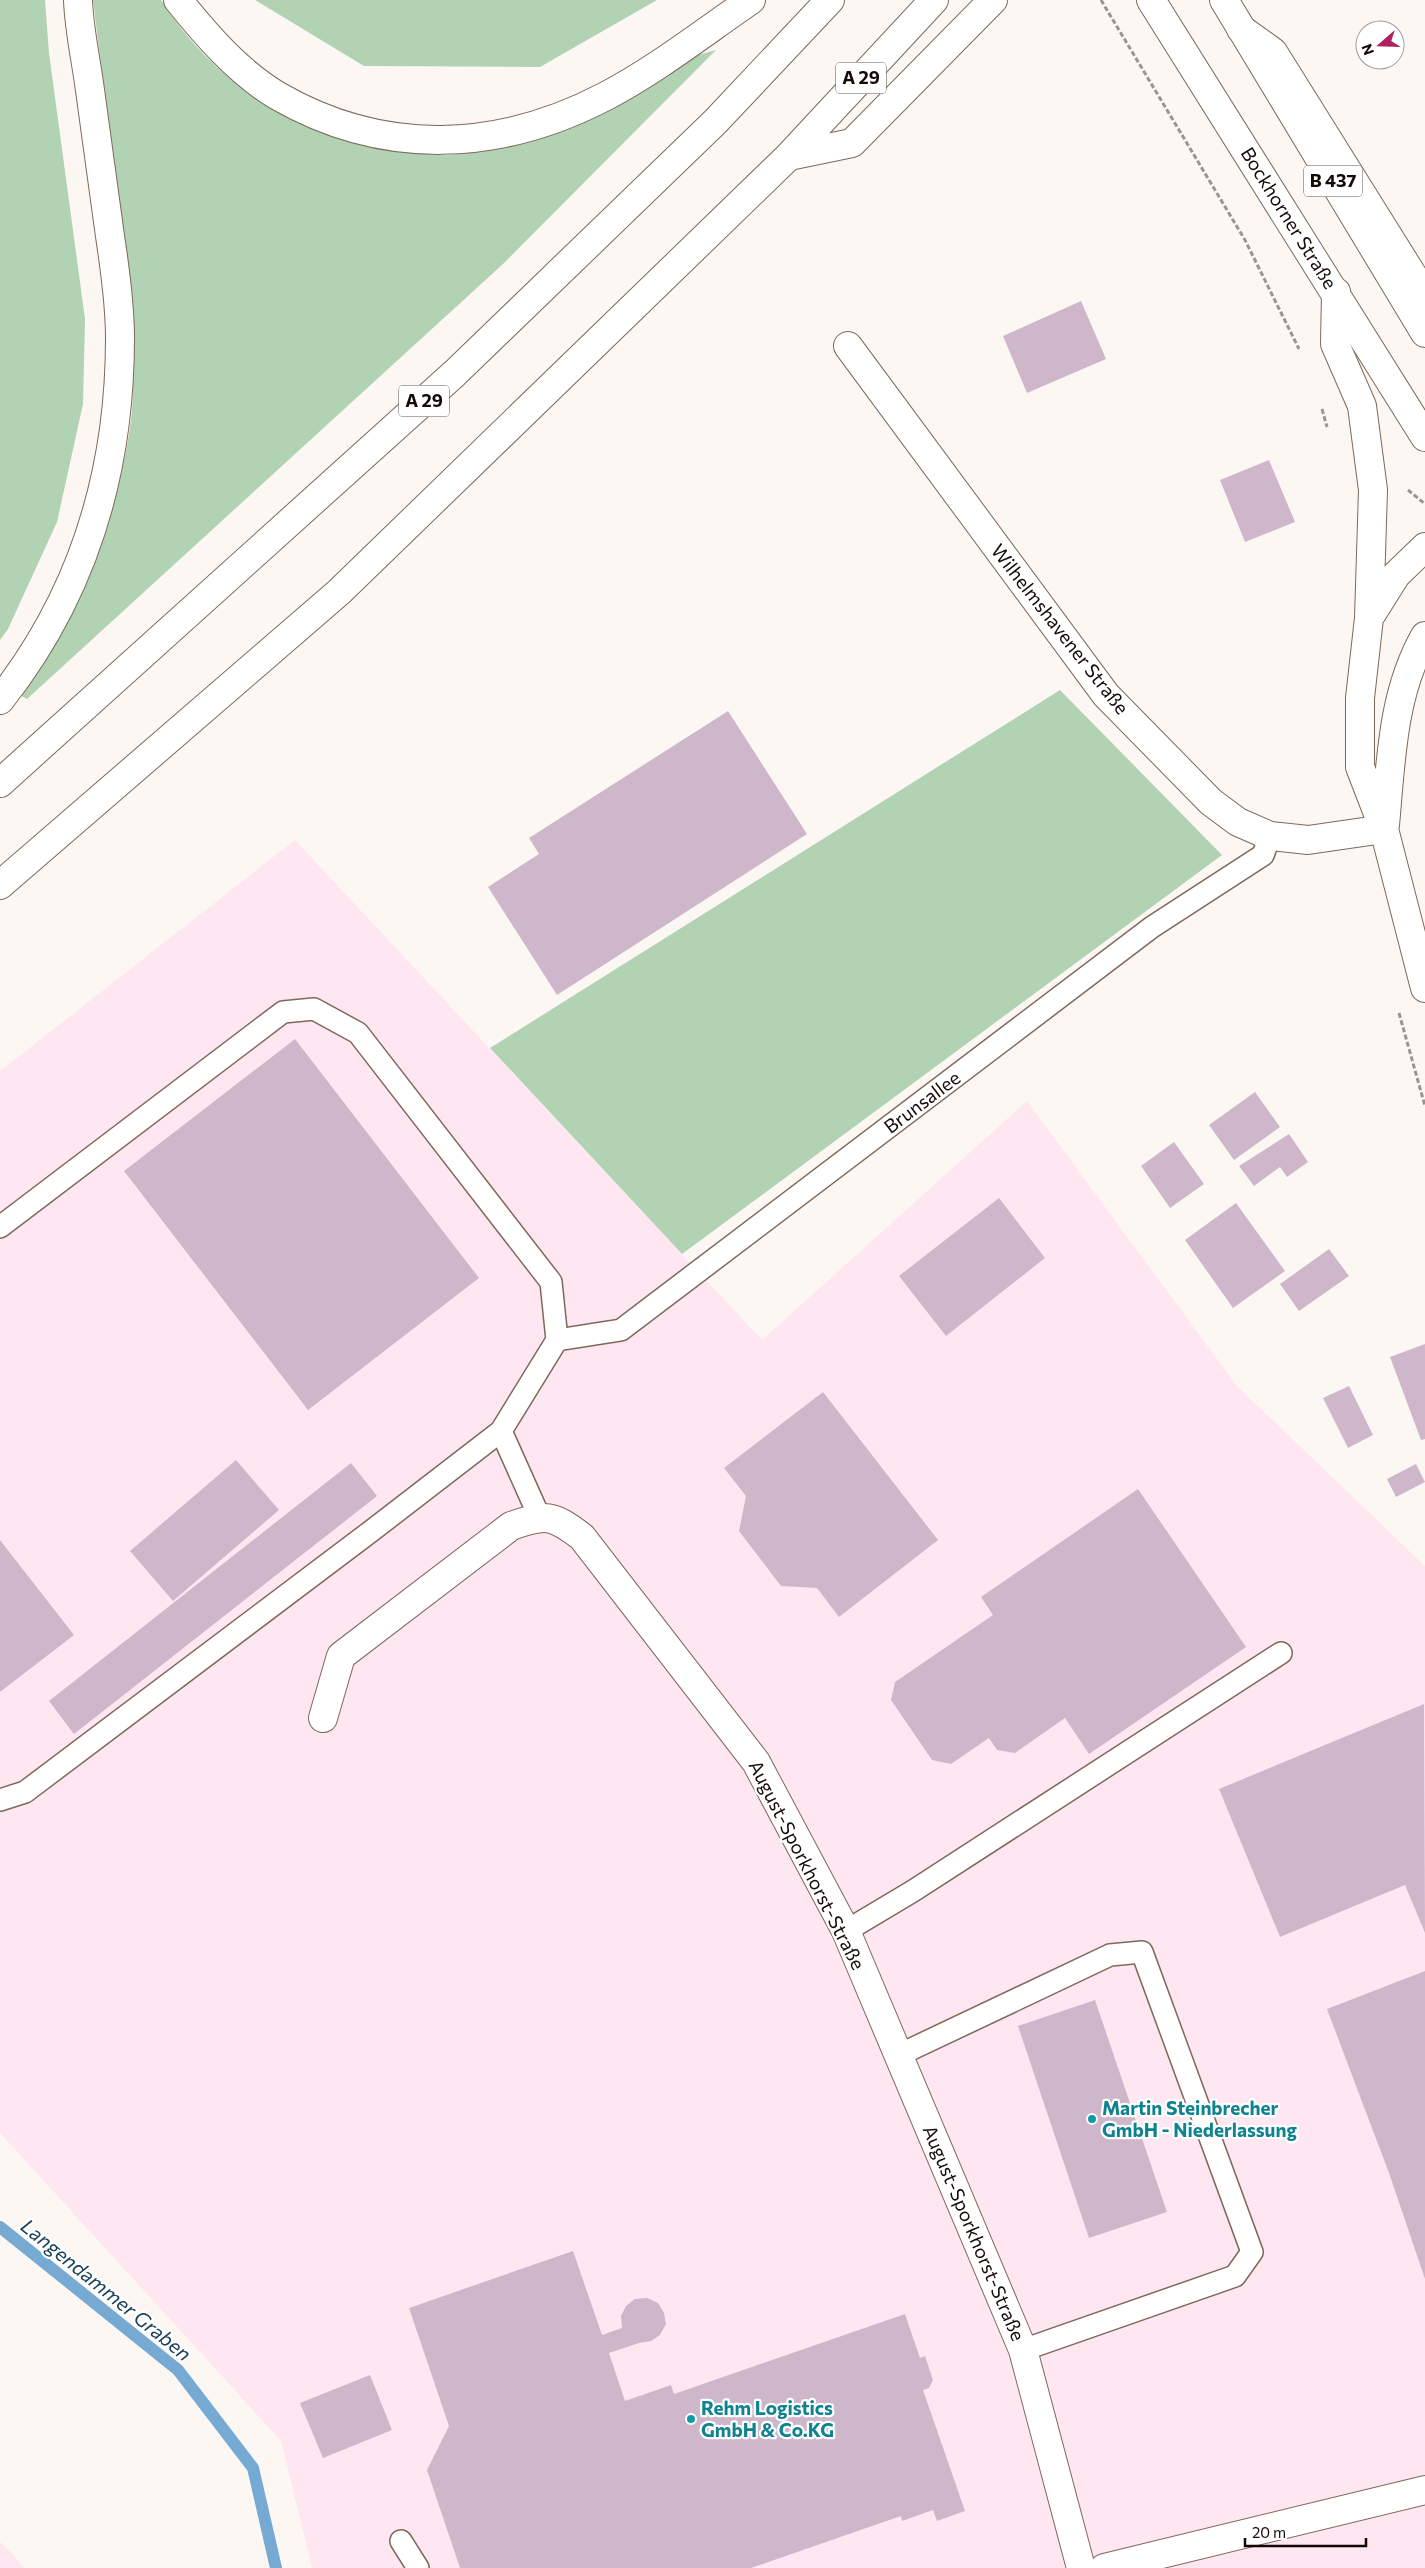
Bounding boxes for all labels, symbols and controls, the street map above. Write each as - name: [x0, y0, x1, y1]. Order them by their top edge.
- north arrow: [1355, 20, 1405, 70]
- text: N: [1358, 42, 1377, 57]
- road number: A 29: [836, 62, 886, 94]
- street label: Bockhorner Straße: [1237, 143, 1342, 293]
- road number: B 437: [1304, 166, 1362, 197]
- road number: A 29: [399, 386, 449, 416]
- street label: Wilhelmshavener Straße: [987, 539, 1134, 718]
- street label: Brunsallee: [879, 1065, 964, 1138]
- street label: August-Sporkhorst-Straße: [745, 1756, 870, 1973]
- place label: Martin Steinbrecher GmbH - Niederlassung: [1102, 2096, 1297, 2141]
- marker: Martin Steinbrecher GmbH - Niederlassung: [1086, 2113, 1098, 2125]
- street label: August-Sporkhorst-Straße: [919, 2122, 1030, 2344]
- water label: Langendammer Graben: [17, 2213, 197, 2365]
- place label: Rehm Logistics GmbH & Co.KG: [701, 2396, 834, 2441]
- marker: Rehm Logistics GmbH & Co.KG: [685, 2413, 697, 2425]
- scale bar: [1245, 2516, 1366, 2548]
- text: 20 m: [1252, 2523, 1286, 2541]

